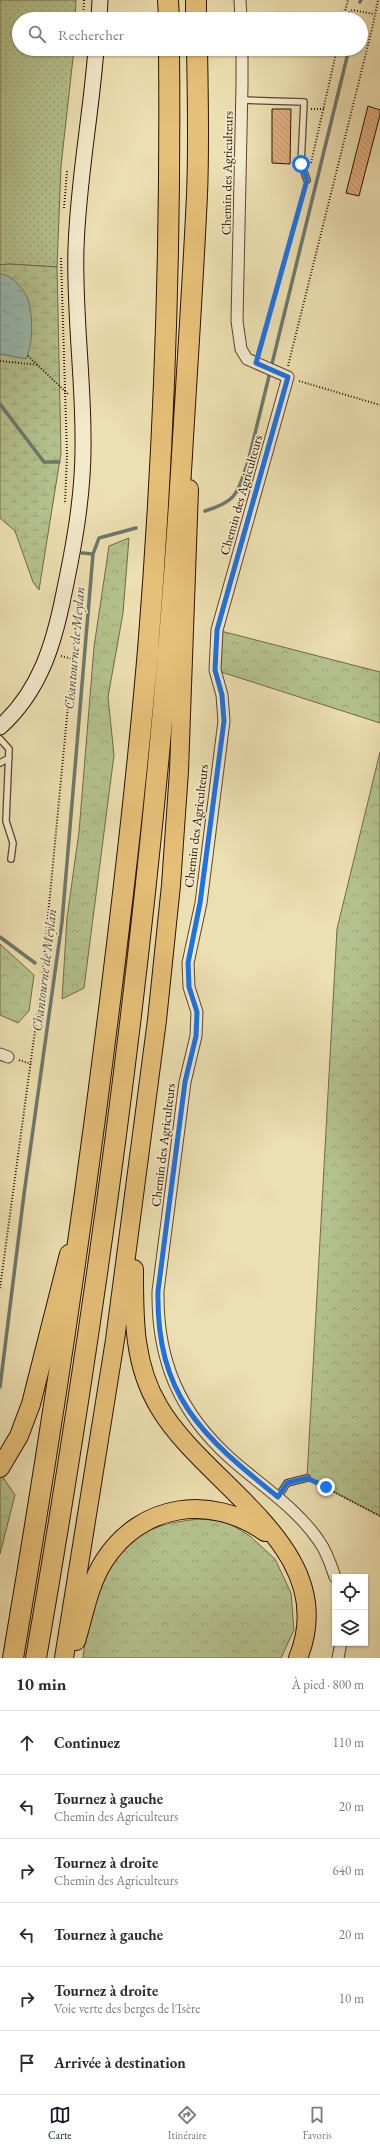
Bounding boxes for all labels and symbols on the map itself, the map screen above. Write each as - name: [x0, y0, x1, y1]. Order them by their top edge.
- street label: Chemin des Agriculteurs: [217, 111, 237, 235]
- route start: [292, 155, 310, 173]
- street label: Chemin des Agriculteurs: [216, 433, 266, 557]
- water label: Chantourne de Meylan: [60, 586, 88, 710]
- street label: Chemin des Agriculteurs: [180, 763, 212, 889]
- water label: Chantourne de Meylan: [28, 908, 60, 1032]
- street label: Chemin des Agriculteurs: [147, 1082, 179, 1208]
- route end: [317, 1478, 335, 1496]

